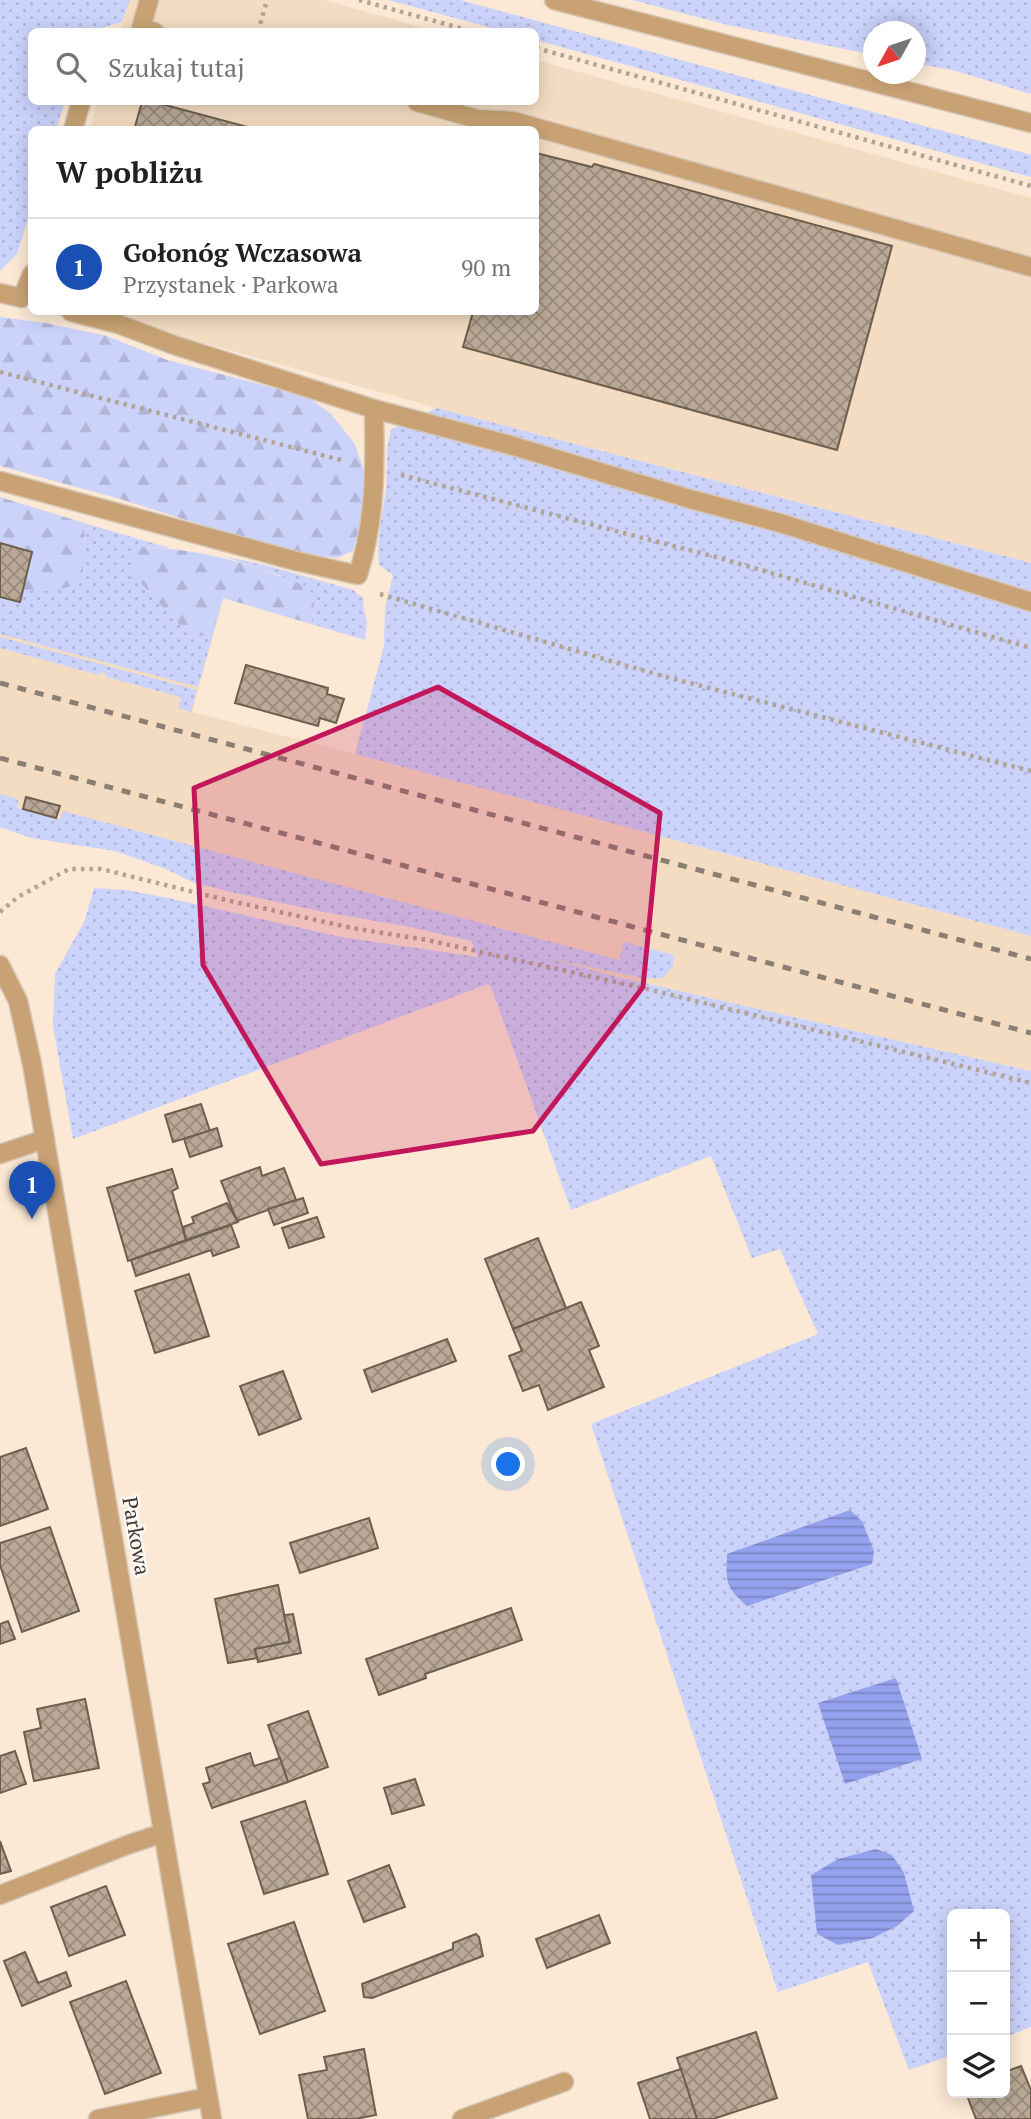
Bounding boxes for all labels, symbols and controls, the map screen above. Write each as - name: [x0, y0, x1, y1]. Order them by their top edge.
- north arrow: [863, 21, 926, 84]
- search box: [28, 28, 539, 105]
- icon: search: [52, 48, 90, 86]
- text: Szukaj tutaj: [108, 50, 245, 84]
- text: W pobliżu: [56, 152, 203, 192]
- text: Gołonóg Wczasowa: [123, 235, 362, 269]
- text: 1: [73, 252, 86, 283]
- text: 90 m: [461, 252, 511, 283]
- text: Przystanek · Parkowa: [123, 269, 339, 300]
- pin: 1: [9, 1161, 55, 1219]
- your location: [491, 1447, 525, 1481]
- street label: Parkowa: [116, 1494, 158, 1578]
- map controls: [947, 1909, 1010, 2098]
- button: +: [947, 1909, 1010, 1972]
- button: −: [947, 1972, 1010, 2035]
- button: layers: [947, 2035, 1010, 2098]

